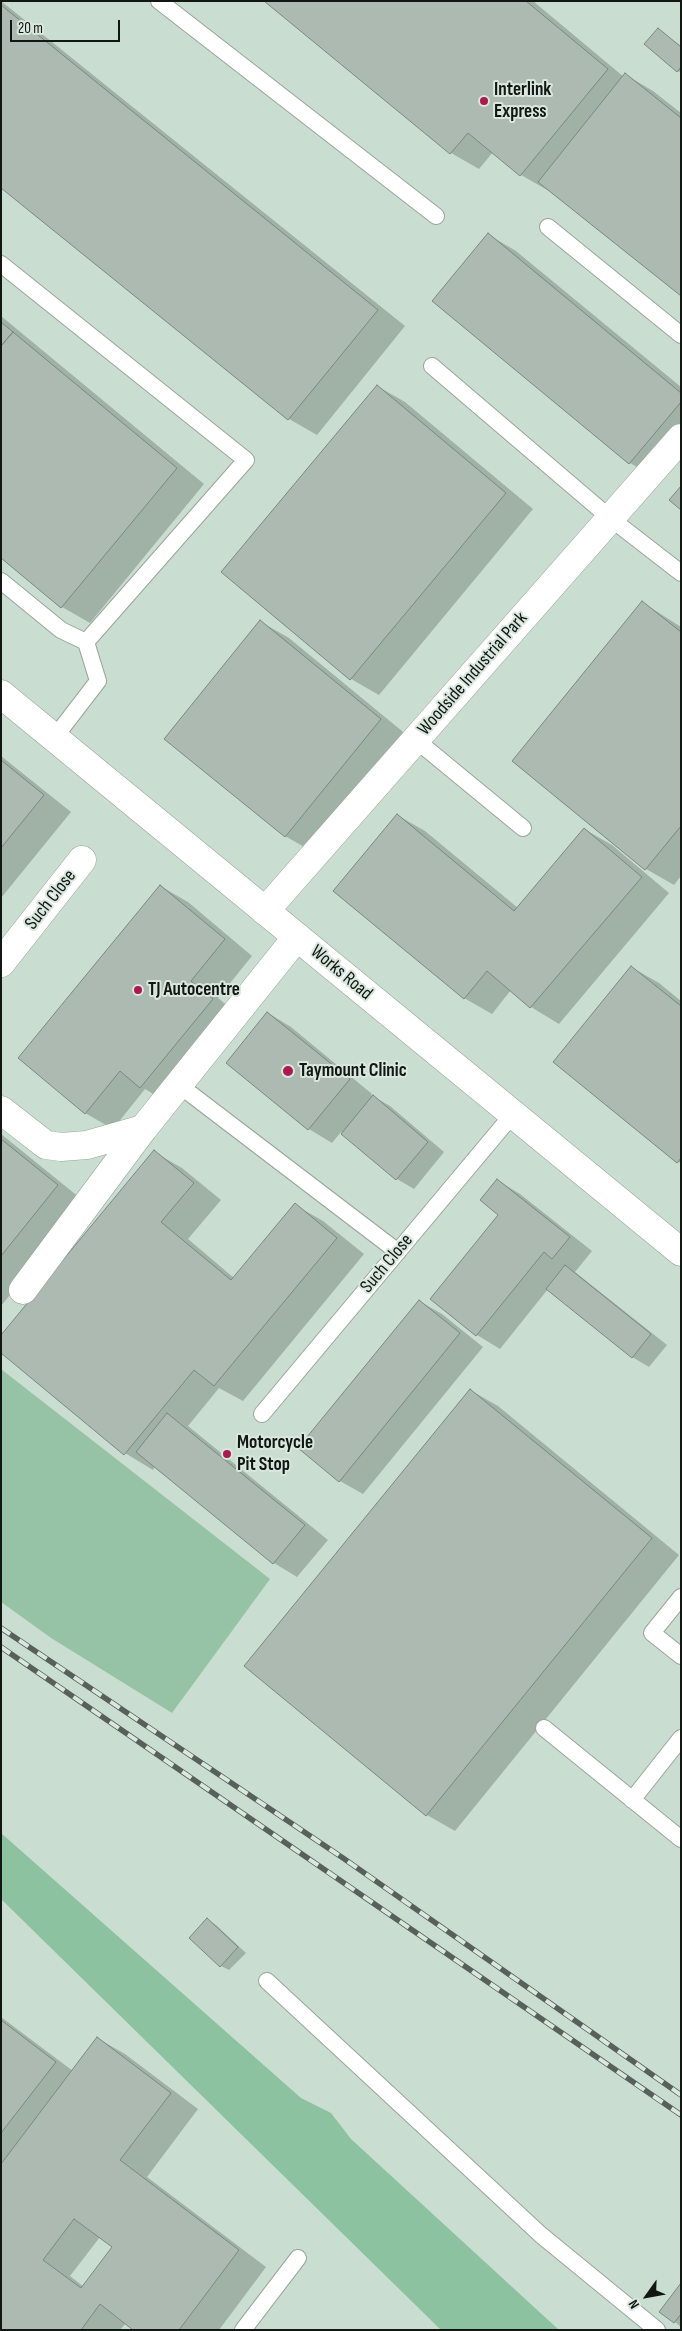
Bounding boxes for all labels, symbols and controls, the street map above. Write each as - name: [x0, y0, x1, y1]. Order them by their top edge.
- scale bar: [12, 10, 122, 42]
- text: 20 m: [18, 19, 43, 38]
- place label: Interlink Express: [494, 79, 551, 123]
- marker: Interlink Express: [478, 95, 490, 107]
- street label: Woodside Industrial Park: [413, 608, 533, 740]
- street label: Such Close: [20, 865, 82, 935]
- street label: Works Road: [305, 941, 377, 1005]
- place label: TJ Autocentre: [148, 979, 240, 1001]
- marker: TJ Autocentre: [132, 984, 144, 996]
- place label: Taymount Clinic: [299, 1060, 407, 1082]
- marker: Taymount Clinic: [281, 1064, 295, 1078]
- street label: Such Close: [356, 1230, 418, 1298]
- place label: Motorcycle Pit Stop: [237, 1432, 313, 1476]
- marker: Motorcycle Pit Stop: [221, 1448, 233, 1460]
- north arrow: [622, 2271, 672, 2321]
- text: N: [625, 2297, 643, 2312]

